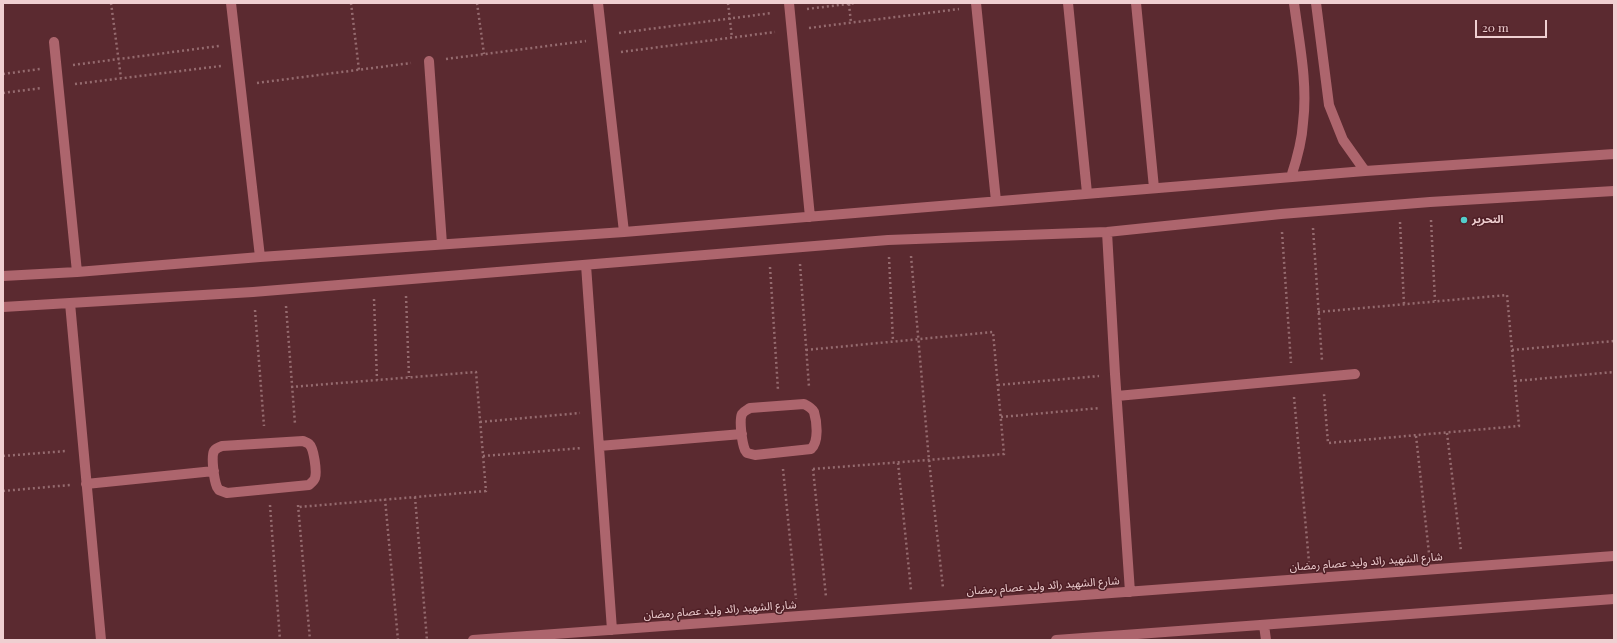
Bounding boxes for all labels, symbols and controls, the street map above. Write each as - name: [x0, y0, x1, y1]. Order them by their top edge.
- scale bar: [1477, 12, 1549, 38]
- text: 20 m: [1482, 19, 1509, 35]
- place label: التحرير: [1472, 213, 1503, 227]
- marker: التحرير: [1459, 215, 1469, 225]
- street label: شارع الشهيد رائد وليد عصام رمضان: [1289, 550, 1443, 574]
- street label: شارع الشهيد رائد وليد عصام رمضان: [966, 574, 1120, 598]
- street label: شارع الشهيد رائد وليد عصام رمضان: [643, 598, 797, 622]

